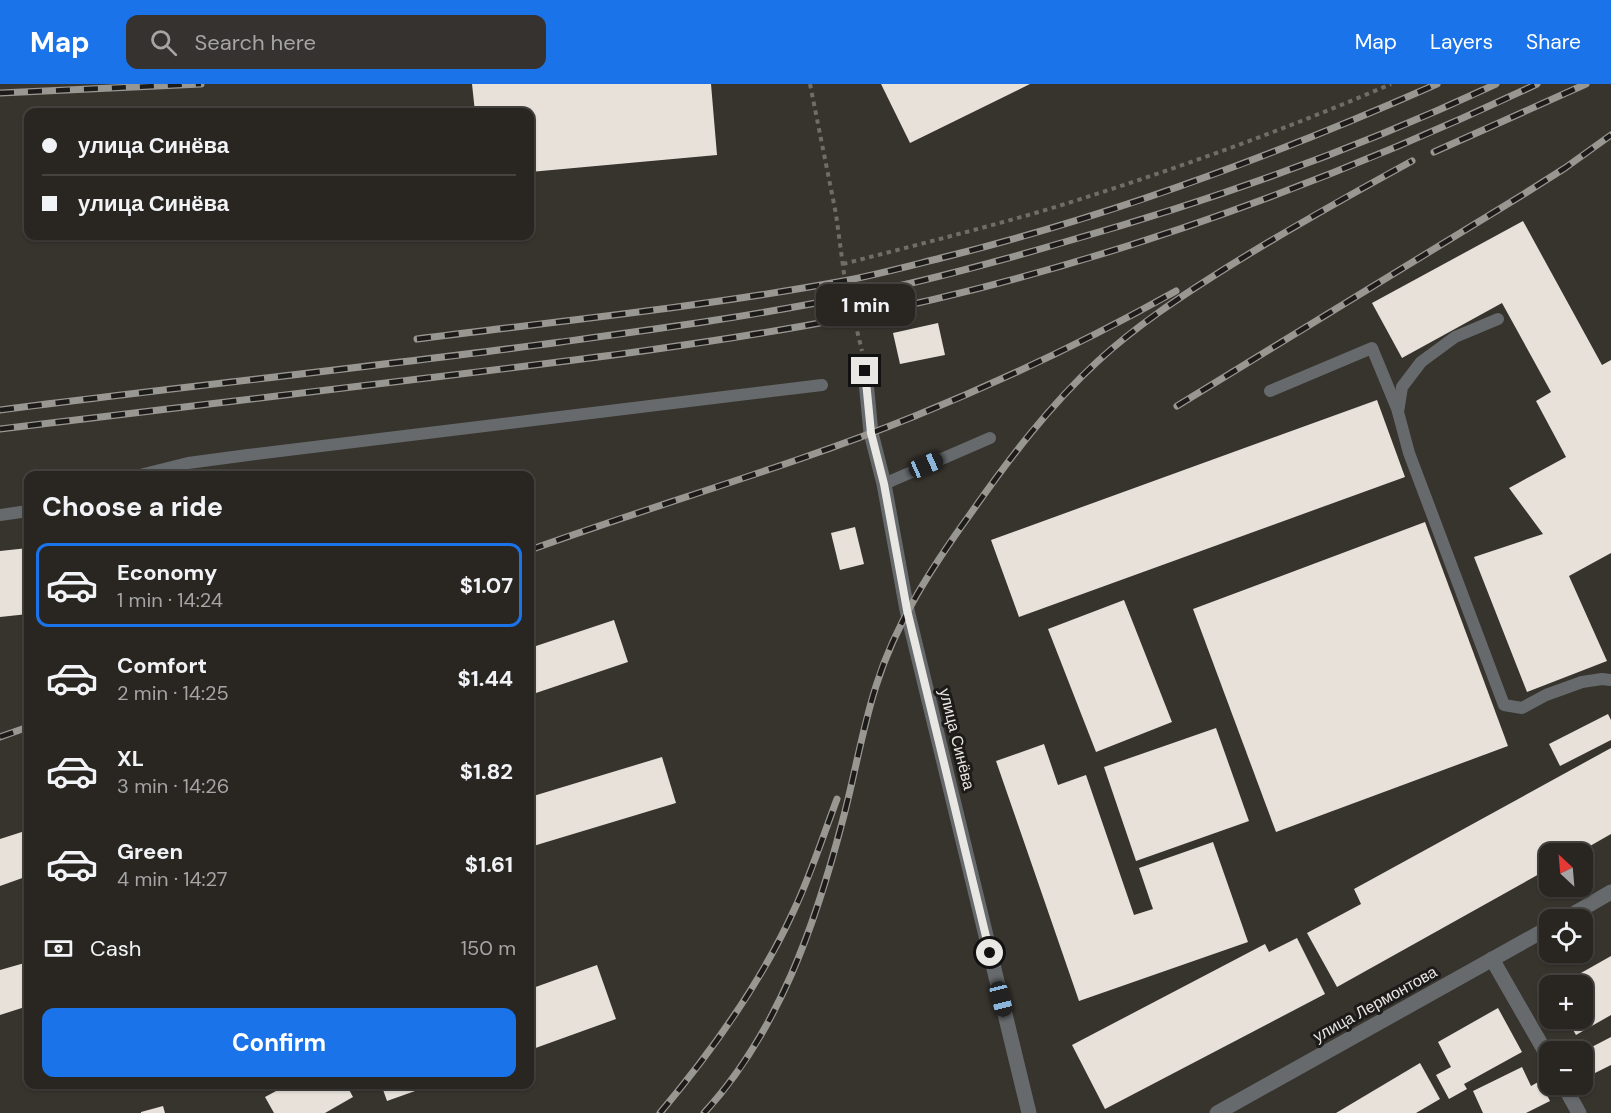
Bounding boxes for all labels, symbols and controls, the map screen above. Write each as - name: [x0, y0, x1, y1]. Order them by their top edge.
- search box: [126, 15, 546, 69]
- text: Map: [30, 24, 90, 61]
- icon: search: [147, 26, 180, 59]
- text: Search here: [195, 28, 316, 57]
- text: Map: [1355, 28, 1397, 56]
- text: Layers: [1430, 28, 1493, 56]
- text: Share: [1526, 28, 1581, 56]
- text: улица Синёва: [78, 131, 229, 160]
- text: улица Синёва: [78, 189, 229, 218]
- callout: 1 min: [816, 284, 914, 326]
- text: 1 min: [841, 292, 890, 318]
- route end: [851, 357, 878, 384]
- car: [906, 449, 946, 481]
- text: Choose a ride: [42, 489, 223, 524]
- icon: car: [45, 558, 99, 612]
- text: Economy: [117, 558, 217, 587]
- text: $1.07: [460, 571, 513, 600]
- text: 1 min · 14:24: [117, 587, 223, 613]
- icon: car: [45, 651, 99, 705]
- text: Comfort: [117, 651, 207, 680]
- text: $1.44: [458, 664, 513, 693]
- text: 2 min · 14:25: [117, 680, 229, 706]
- street label: улица Синёва: [934, 686, 980, 792]
- icon: car: [45, 744, 99, 798]
- text: XL: [117, 744, 144, 773]
- text: $1.82: [460, 757, 513, 786]
- text: 3 min · 14:26: [117, 773, 229, 799]
- icon: car: [45, 837, 99, 891]
- text: Green: [117, 837, 183, 866]
- north arrow: [1539, 843, 1593, 897]
- map controls: [1539, 843, 1593, 1095]
- text: $1.61: [465, 850, 513, 879]
- text: 4 min · 14:27: [117, 866, 227, 892]
- button: locate: [1539, 909, 1593, 963]
- icon: cash: [42, 932, 75, 965]
- text: Cash: [90, 934, 141, 963]
- text: 150 m: [461, 935, 516, 961]
- route start: [976, 939, 1003, 966]
- street label: улица Лермонтова: [1309, 961, 1441, 1047]
- button: +: [1539, 975, 1593, 1029]
- car: [988, 979, 1014, 1019]
- button: Confirm: [42, 1008, 516, 1077]
- button: −: [1539, 1041, 1593, 1095]

